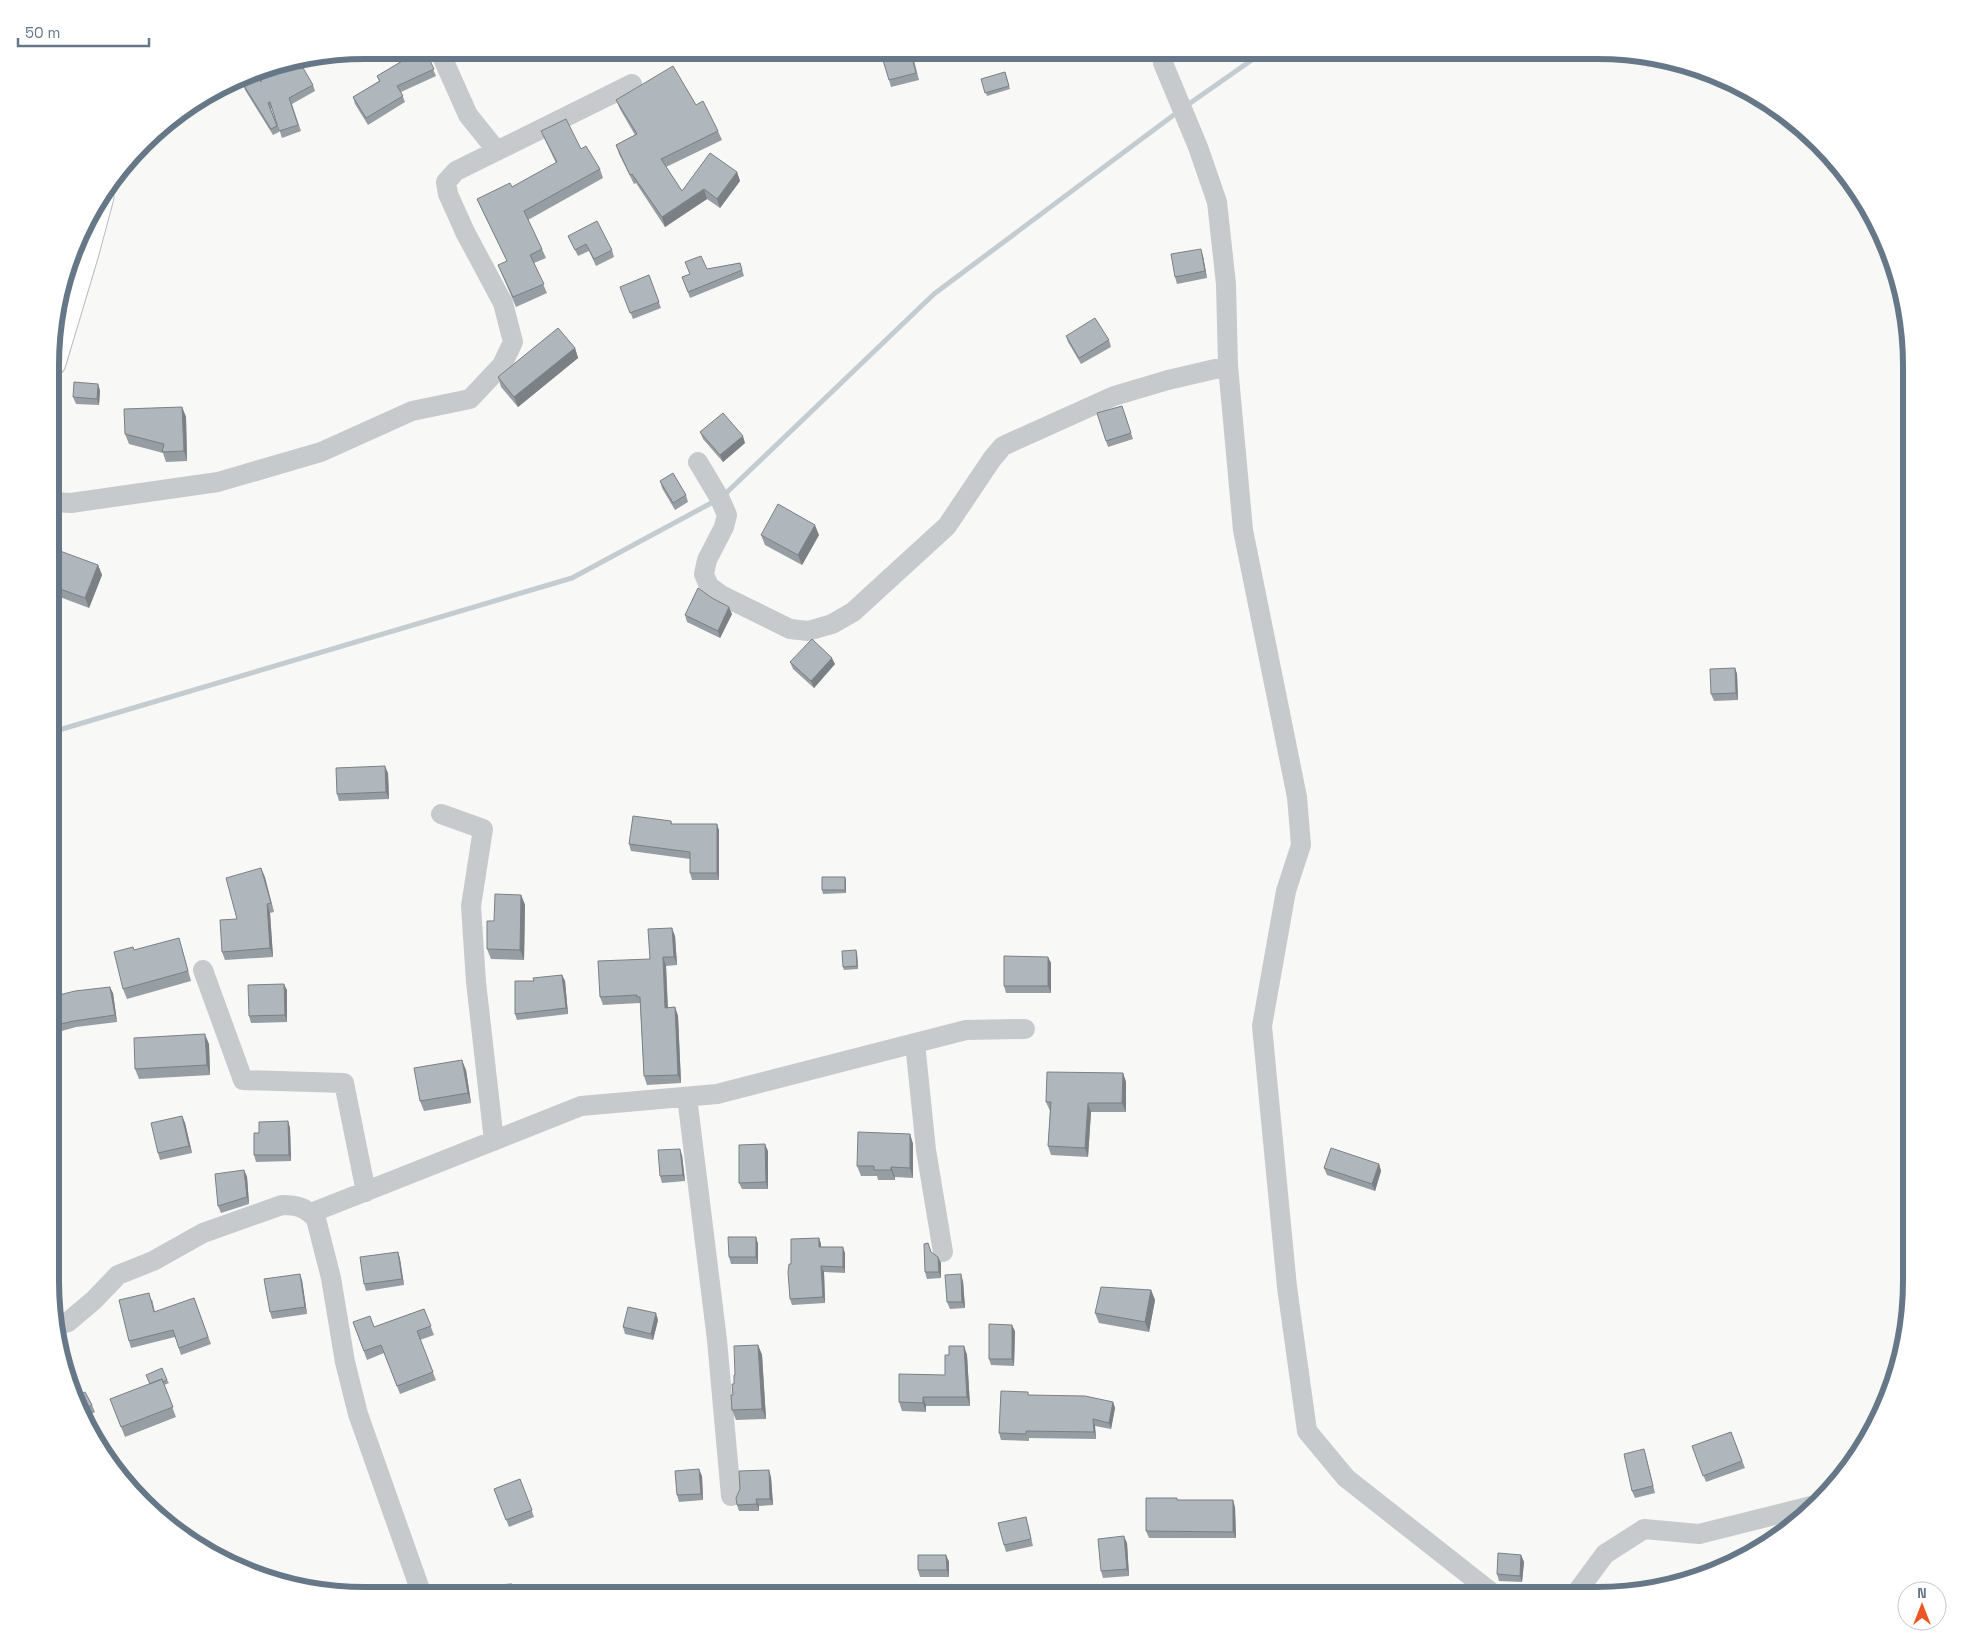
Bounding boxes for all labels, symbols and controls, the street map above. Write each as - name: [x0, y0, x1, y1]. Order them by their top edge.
- scale bar: [18, 15, 149, 47]
- text: 50 m: [25, 23, 60, 42]
- north arrow: [1897, 1581, 1947, 1631]
- text: N: [1917, 1584, 1927, 1602]

